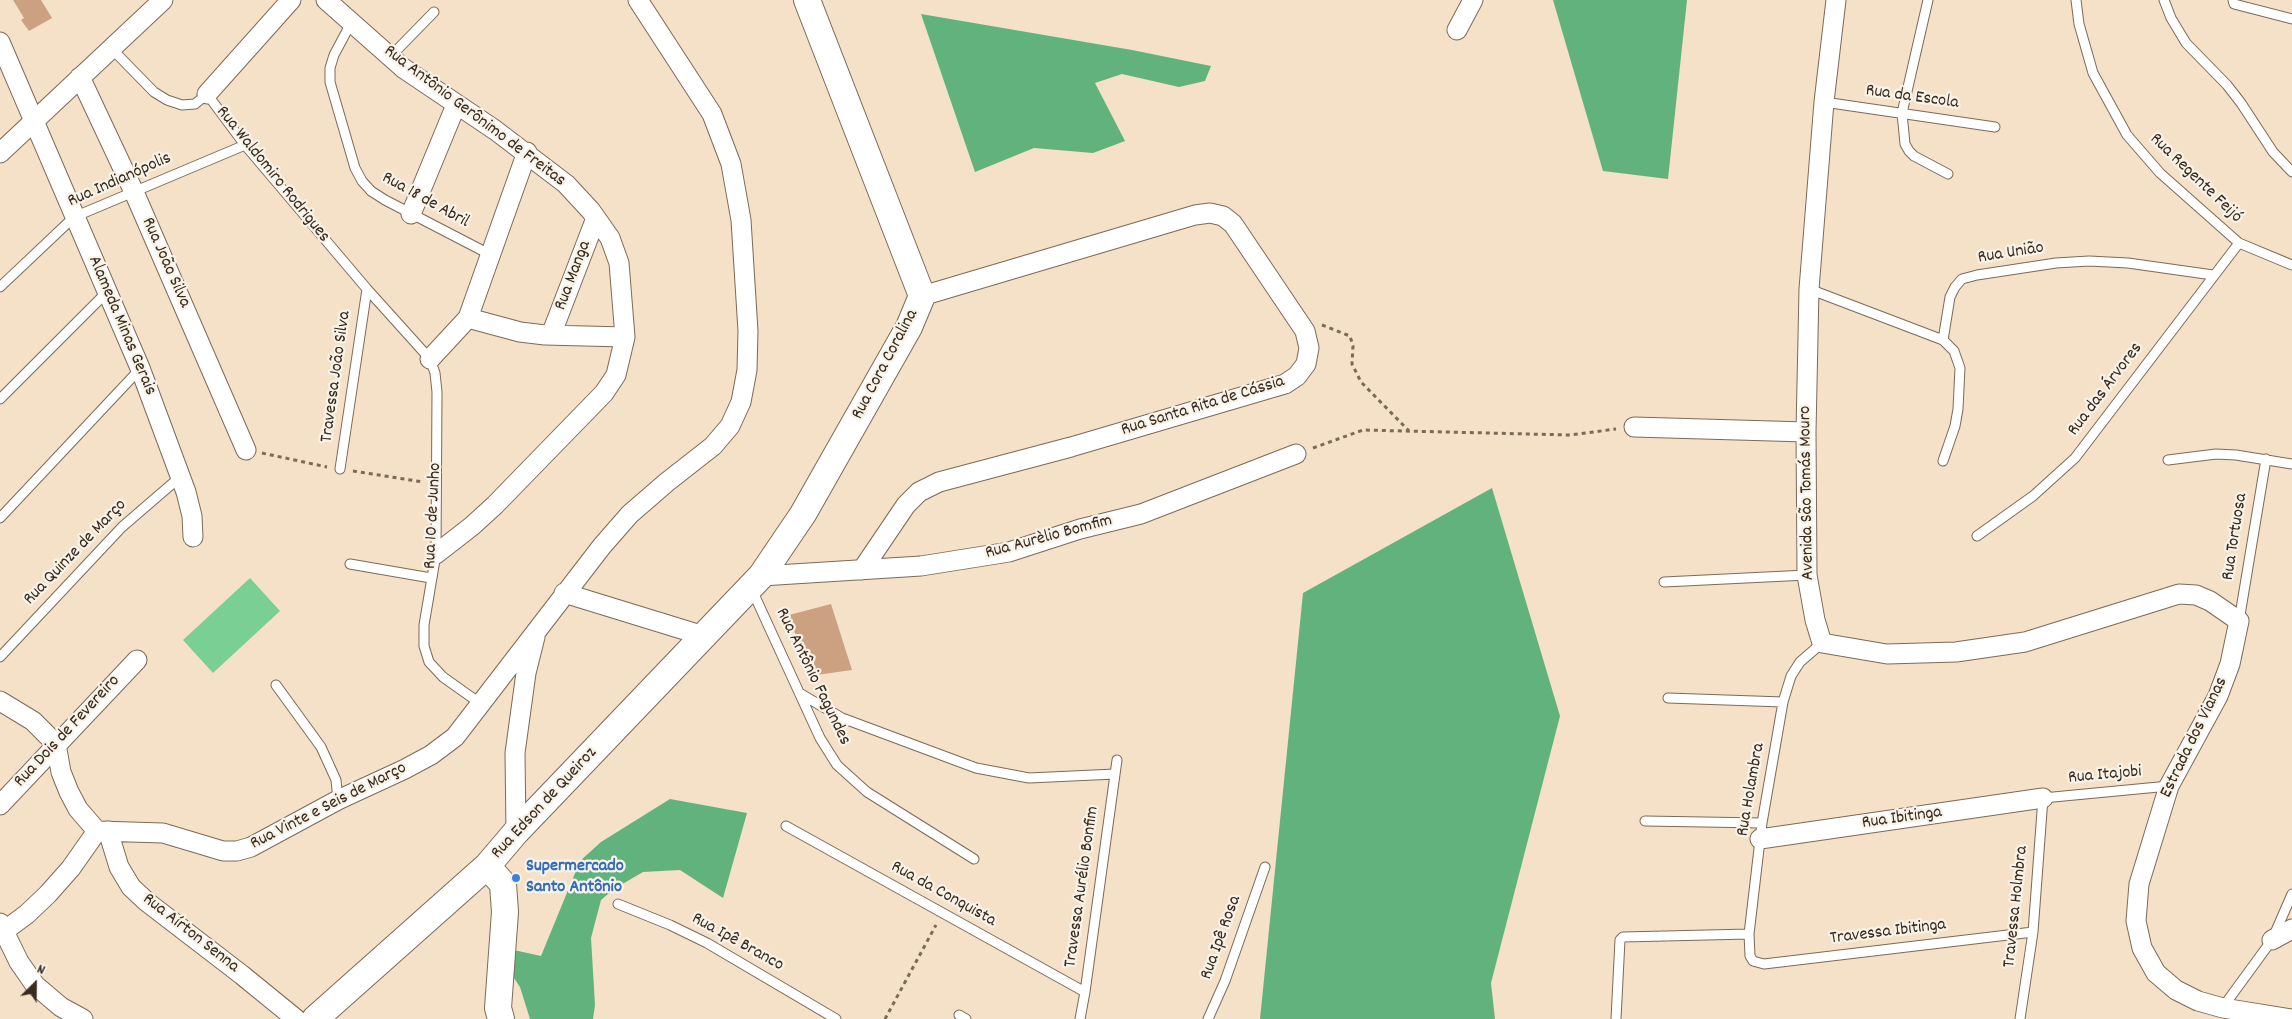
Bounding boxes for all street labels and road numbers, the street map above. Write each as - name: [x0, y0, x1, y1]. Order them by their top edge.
- street label: Rua Antônio Gerônimo de Freitas: [379, 41, 569, 193]
- street label: Rua da Escola: [1864, 81, 1960, 115]
- street label: Rua Waldomiro Rodrigues: [210, 102, 334, 248]
- street label: Rua Regente Feijó: [2144, 129, 2246, 229]
- street label: Rua Indianópolis: [65, 149, 175, 213]
- street label: Rua 18 de Abril: [377, 168, 473, 234]
- street label: Rua João Silva: [136, 215, 194, 311]
- street label: Rua Manga: [551, 238, 597, 314]
- street label: Rua União: [1977, 238, 2045, 270]
- street label: Alameda Minas Gerais: [82, 253, 160, 399]
- street label: Rua Cora Coralina: [848, 306, 924, 424]
- street label: Travessa João Silva: [317, 310, 357, 444]
- street label: Rua das Árvores: [2064, 339, 2148, 441]
- street label: Rua Santa Rita de Cássia: [1119, 372, 1287, 442]
- street label: Avenida São Tomás Mouro: [1796, 406, 1820, 580]
- street label: Rua 10 de Junho: [420, 462, 448, 570]
- street label: Rua Tortuosa: [2218, 492, 2254, 582]
- street label: Rua Quinze de Março: [20, 495, 132, 611]
- street label: Rua Aurèlio Bomfim: [983, 511, 1115, 565]
- street label: Rua Antônio Fagundes: [769, 605, 855, 749]
- street label: Rua Dois de Fevereiro: [10, 671, 126, 793]
- street label: Estrada dos Vianas: [2156, 674, 2234, 802]
- street label: Rua Holambra: [1733, 742, 1771, 838]
- street label: Rua Edson de Queiroz: [488, 744, 602, 864]
- street label: Rua Vinte e Seis de Março: [247, 758, 411, 856]
- street label: Rua Itajobi: [2067, 762, 2143, 790]
- street label: Rua Ibitinga: [1861, 803, 1943, 835]
- street label: Travessa Aurélio Bonfim: [1061, 805, 1105, 969]
- street label: Travessa Holmbra: [2000, 845, 2034, 969]
- street label: Rua da Conquista: [887, 857, 999, 933]
- street label: Rua Aírton Senna: [137, 889, 243, 979]
- street label: Rua Ipê Rosa: [1197, 893, 1247, 983]
- street label: Rua Ipê Branco: [687, 909, 787, 977]
- street label: Travessa Ibitinga: [1829, 915, 1947, 951]

